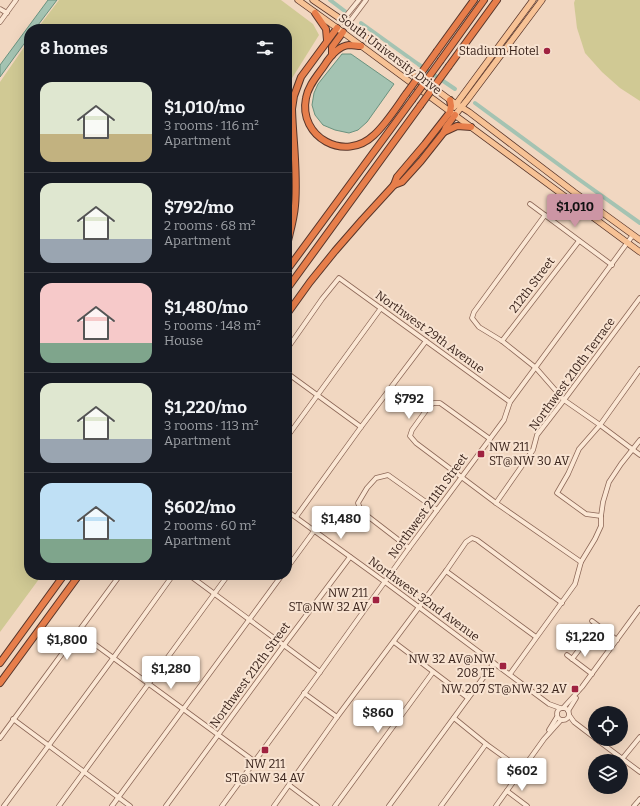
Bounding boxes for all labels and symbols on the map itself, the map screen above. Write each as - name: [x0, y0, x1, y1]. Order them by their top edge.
- street label: South University Drive: [336, 11, 444, 97]
- place label: Stadium Hotel: [459, 44, 540, 58]
- marker: Stadium Hotel: [542, 46, 552, 56]
- pin: $1,010: [542, 194, 608, 228]
- street label: 212th Street: [507, 254, 558, 316]
- street label: Northwest 29th Avenue: [373, 288, 487, 376]
- street label: Northwest 210th Terrace: [526, 315, 618, 433]
- pin: $792: [385, 386, 433, 420]
- place label: NW 211 ST@NW 30 AV: [489, 440, 570, 468]
- marker: NW 211 ST@NW 30 AV: [476, 449, 486, 459]
- street label: Northwest 211th Street: [385, 451, 471, 561]
- pin: $1,480: [308, 506, 374, 540]
- street label: Northwest 32nd Avenue: [366, 554, 482, 644]
- place label: NW 211 ST@NW 32 AV: [289, 586, 369, 614]
- marker: NW 211 ST@NW 32 AV: [371, 595, 381, 605]
- street label: Northwest 212th Street: [207, 619, 293, 731]
- pin: $1,220: [552, 624, 618, 658]
- pin: $1,800: [34, 627, 100, 661]
- place label: NW 32 AV@NW 208 TE: [408, 652, 496, 680]
- pin: $1,280: [138, 656, 204, 690]
- marker: NW 32 AV@NW 208 TE: [498, 661, 508, 671]
- place label: NW 207 ST@NW 32 AV: [441, 682, 568, 696]
- marker: NW 207 ST@NW 32 AV: [570, 684, 580, 694]
- pin: $860: [354, 700, 402, 734]
- marker: NW 211 ST@NW 34 AV: [260, 745, 270, 755]
- place label: NW 211 ST@NW 34 AV: [225, 757, 306, 785]
- pin: $602: [498, 758, 546, 792]

